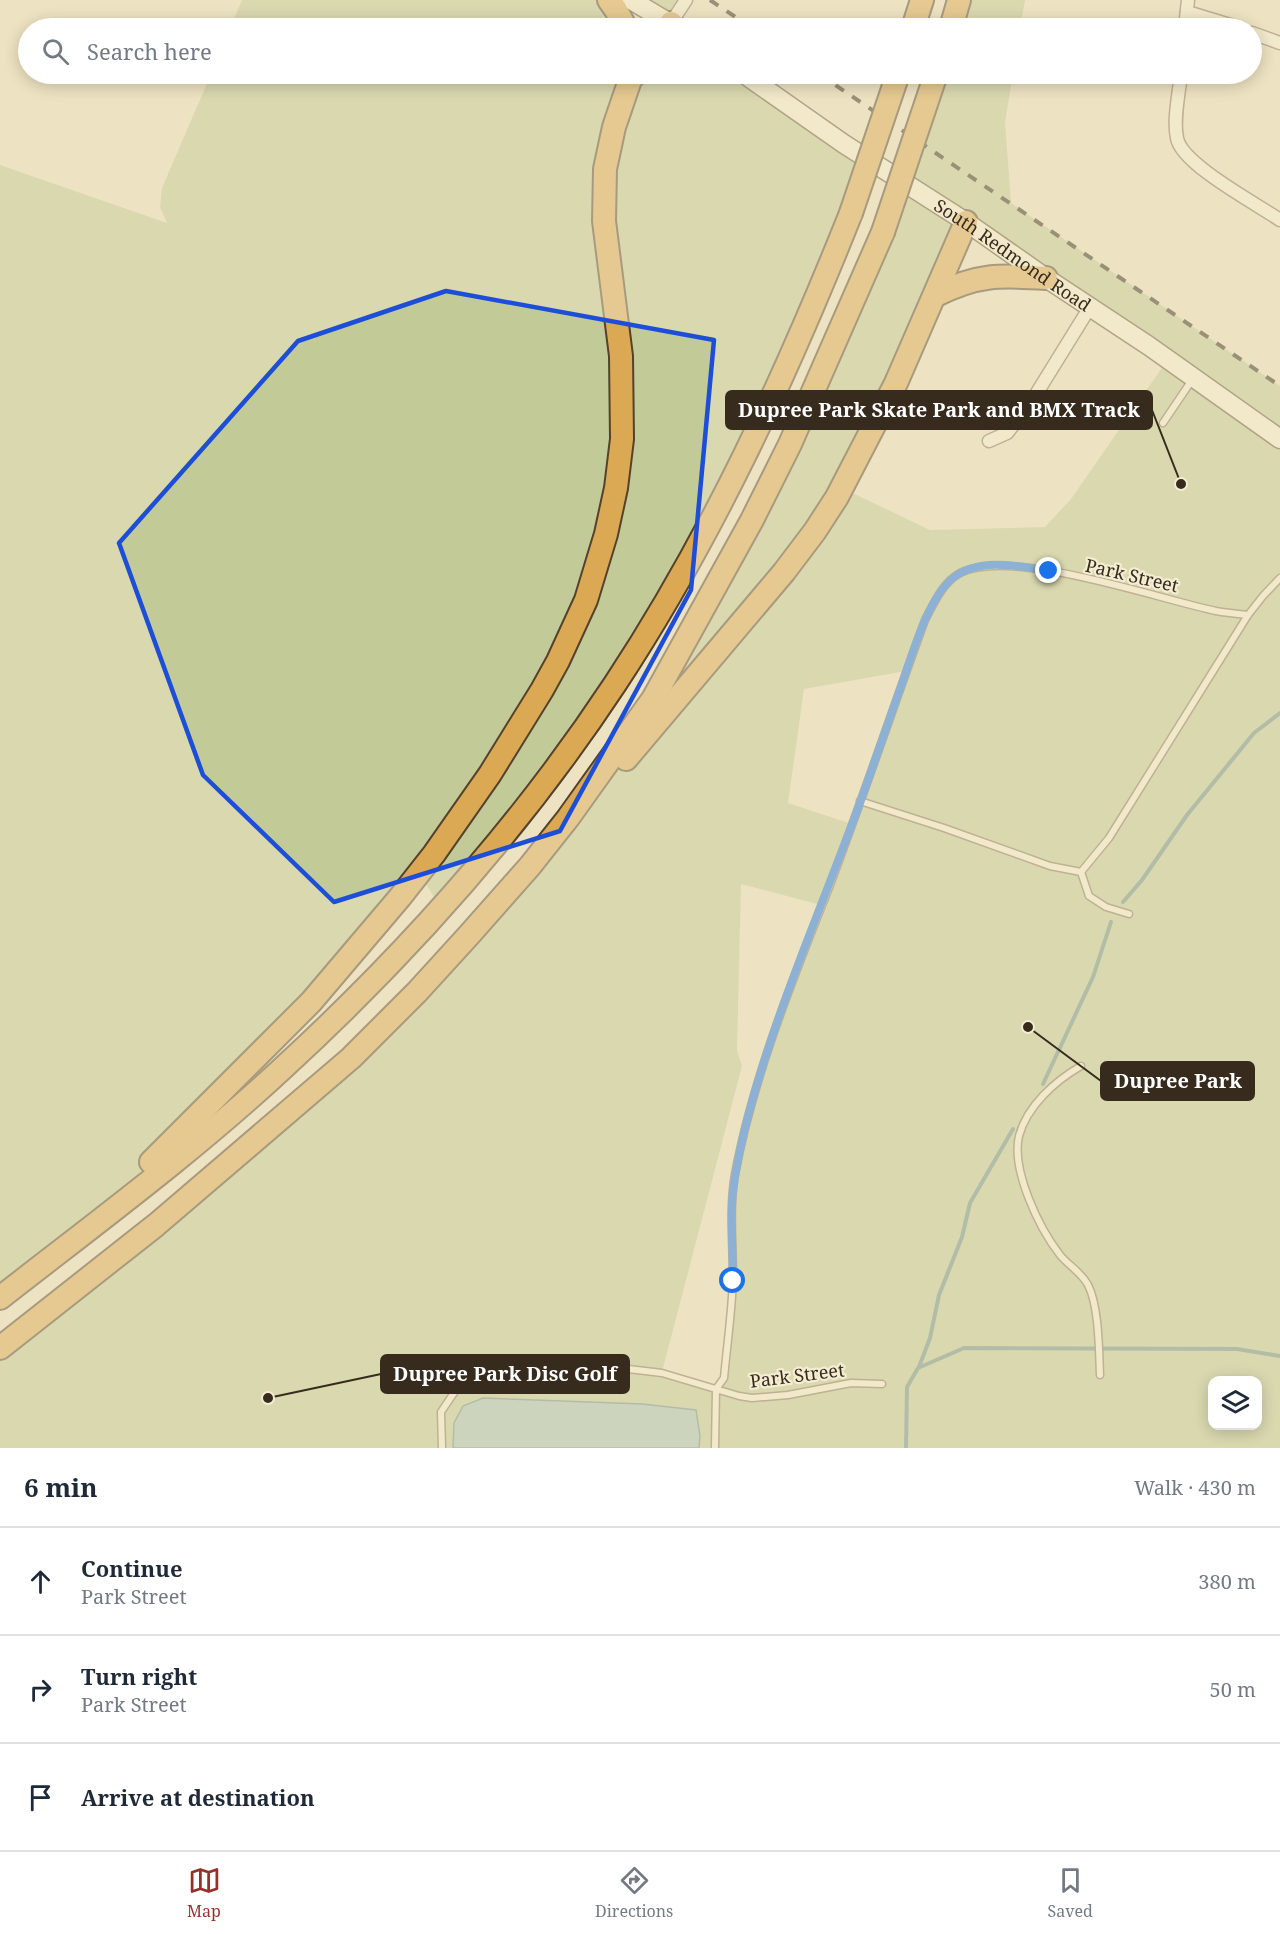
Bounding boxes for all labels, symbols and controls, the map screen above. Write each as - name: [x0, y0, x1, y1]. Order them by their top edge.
- search box: [18, 18, 1262, 84]
- icon: search: [39, 35, 72, 68]
- text: Search here: [87, 36, 212, 66]
- street label: South Redmond Road: [930, 193, 1096, 317]
- callout: Dupree Park Skate Park and BMX Track: [726, 391, 1152, 429]
- text: Dupree Park Skate Park and BMX Track: [738, 396, 1140, 423]
- street label: Park Street: [1083, 553, 1181, 597]
- route end: [1035, 557, 1061, 583]
- callout: Dupree Park: [1101, 1062, 1254, 1100]
- text: Dupree Park: [1114, 1067, 1242, 1094]
- route start: [719, 1267, 745, 1293]
- callout: Dupree Park Disc Golf: [381, 1355, 629, 1393]
- street label: Park Street: [748, 1357, 846, 1393]
- text: Dupree Park Disc Golf: [393, 1360, 619, 1387]
- map controls: [1208, 1376, 1262, 1430]
- button: layers: [1208, 1376, 1262, 1430]
- text: 6 min: [24, 1469, 98, 1505]
- text: Walk · 430 m: [1134, 1474, 1256, 1501]
- text: Continue: [81, 1553, 183, 1583]
- icon: ahead: [24, 1565, 57, 1598]
- text: 380 m: [1198, 1568, 1256, 1595]
- text: Park Street: [81, 1583, 186, 1610]
- text: Turn right: [81, 1661, 197, 1691]
- icon: right: [24, 1673, 57, 1706]
- text: 50 m: [1210, 1676, 1256, 1703]
- text: Park Street: [81, 1691, 186, 1718]
- icon: arrive: [24, 1781, 57, 1814]
- text: Arrive at destination: [81, 1782, 315, 1812]
- tab: Map: [187, 1864, 221, 1922]
- tab: Directions: [595, 1864, 673, 1922]
- tab: Saved: [1048, 1864, 1093, 1922]

